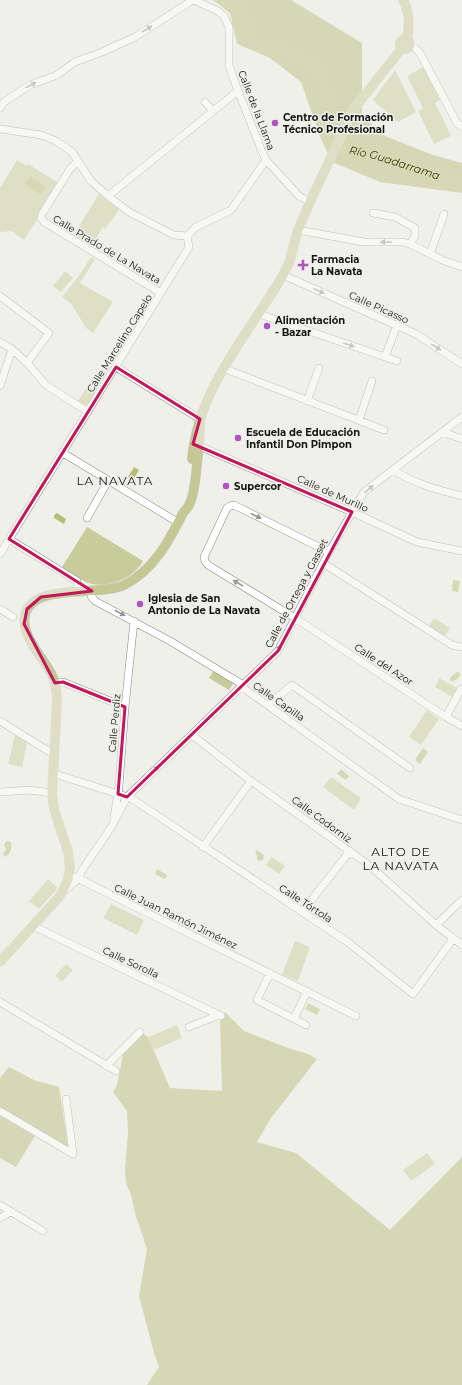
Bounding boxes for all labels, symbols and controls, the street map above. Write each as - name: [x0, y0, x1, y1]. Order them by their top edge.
- one-way arrow: [142, 25, 152, 33]
- street label: Calle de la Llama: [235, 68, 278, 152]
- one-way arrow: [25, 82, 37, 88]
- place label: Centro de Formación Técnico Profesional: [283, 111, 393, 136]
- marker: Centro de Formación Técnico Profesional: [270, 118, 280, 128]
- water label: Río Guadarrama: [348, 143, 442, 183]
- street label: Calle Prado de La Navata: [50, 212, 163, 287]
- one-way arrow: [379, 239, 392, 245]
- place label: Farmacia La Navata: [311, 253, 363, 278]
- marker: Farmacia La Navata: [298, 260, 308, 270]
- one-way arrow: [313, 288, 325, 294]
- street label: Calle Picasso: [347, 288, 411, 326]
- street label: Calle Marcelino Capelo: [84, 292, 155, 395]
- place label: Alimentación - Bazar: [274, 314, 345, 339]
- marker: Alimentación - Bazar: [262, 321, 272, 331]
- one-way arrow: [343, 342, 355, 348]
- one-way arrow: [431, 343, 441, 351]
- place label: Escuela de Educación Infantil Don Pimpon: [246, 426, 360, 451]
- marker: Escuela de Educación Infantil Don Pimpon: [233, 433, 243, 443]
- street label: Calle de Murillo: [295, 472, 371, 515]
- district label: LA NAVATA: [77, 473, 153, 488]
- place label: Supercor: [234, 480, 282, 493]
- marker: Supercor: [221, 481, 231, 491]
- one-way arrow: [364, 484, 374, 493]
- one-way arrow: [250, 513, 261, 519]
- street label: Calle de Ortega y Gasset: [262, 536, 331, 650]
- one-way arrow: [233, 579, 243, 587]
- place label: Iglesia de San Antonio de La Navata: [147, 592, 260, 617]
- marker: Iglesia de San Antonio de La Navata: [135, 599, 145, 609]
- one-way arrow: [114, 610, 125, 617]
- street label: Calle del Azor: [352, 641, 416, 688]
- one-way arrow: [274, 644, 282, 655]
- street label: Calle Capilla: [250, 679, 307, 724]
- street label: Calle Perdiz: [105, 693, 124, 753]
- one-way arrow: [150, 765, 160, 775]
- street label: Calle Codorniz: [289, 793, 355, 846]
- district label: ALTO DE LA NAVATA: [363, 844, 439, 873]
- street label: Calle Juan Ramón Jiménez: [112, 881, 240, 952]
- street label: Calle Tórtola: [276, 881, 335, 926]
- street label: Calle Sorolla: [100, 944, 161, 981]

